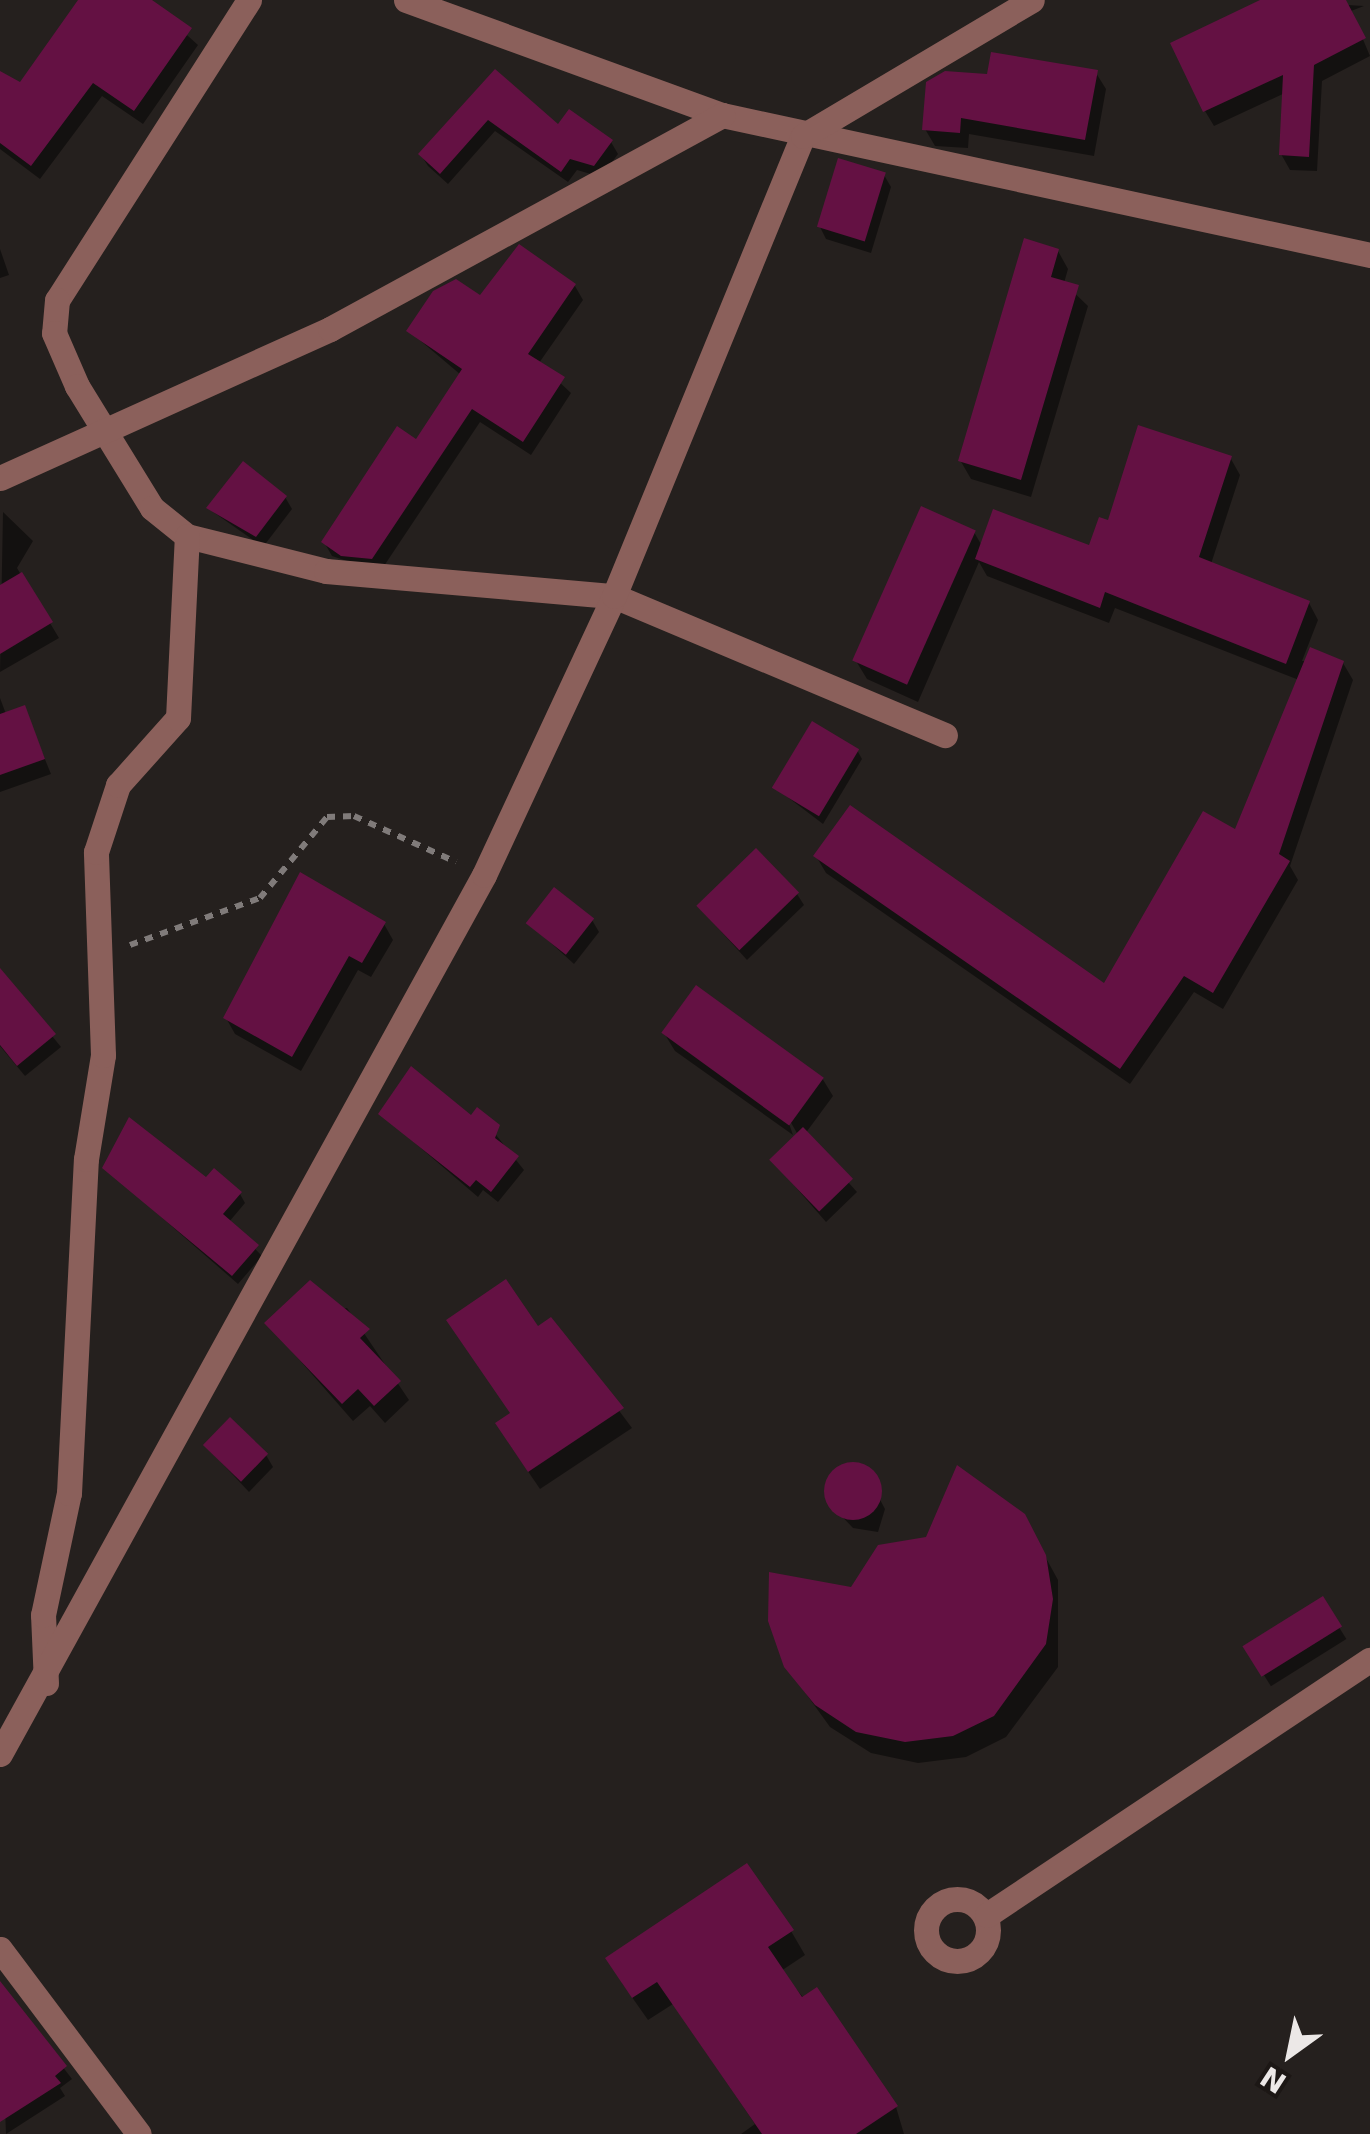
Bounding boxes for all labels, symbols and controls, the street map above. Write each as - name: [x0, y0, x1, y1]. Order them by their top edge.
- north arrow: [1240, 2004, 1340, 2104]
- text: N: [1255, 2059, 1292, 2100]

